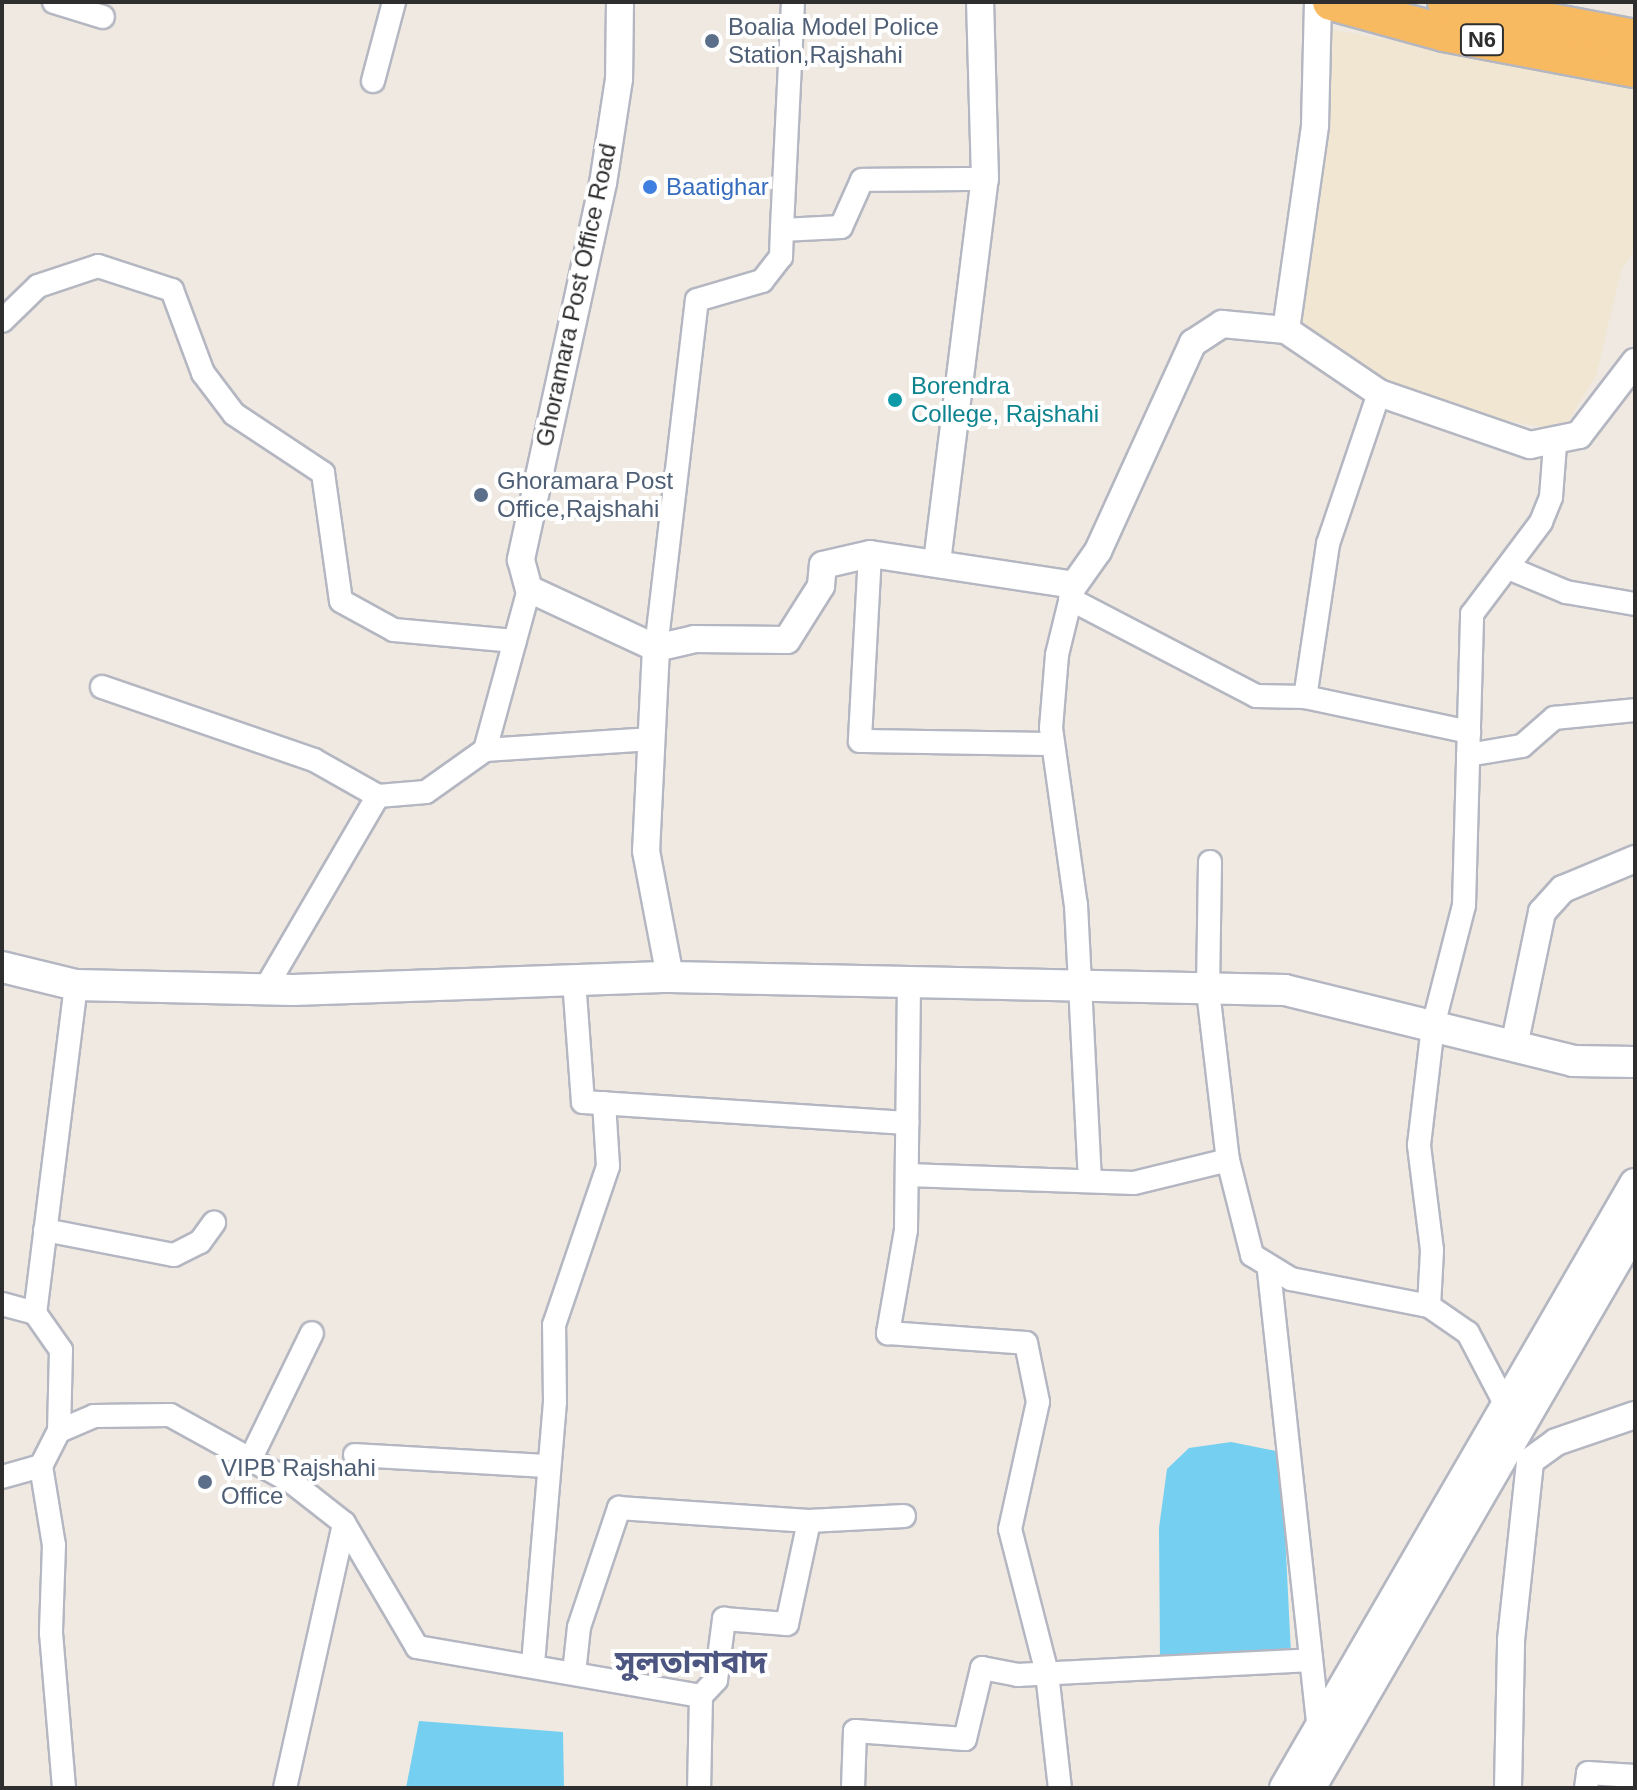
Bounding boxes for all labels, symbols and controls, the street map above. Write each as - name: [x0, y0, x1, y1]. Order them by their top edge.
- place label: Boalia Model Police Station,Rajshahi: [728, 13, 939, 69]
- road number: N6: [1458, 22, 1506, 58]
- marker: Boalia Model Police Station,Rajshahi: [703, 32, 721, 50]
- street label: Ghoramara Post Office Road: [530, 141, 622, 449]
- place label: Baatighar: [666, 173, 769, 201]
- marker: Baatighar: [641, 178, 659, 196]
- place label: Borendra College, Rajshahi: [911, 372, 1099, 428]
- marker: Borendra College, Rajshahi: [886, 391, 904, 409]
- place label: Ghoramara Post Office,Rajshahi: [497, 467, 673, 523]
- marker: Ghoramara Post Office,Rajshahi: [472, 486, 490, 504]
- place label: VIPB Rajshahi Office: [221, 1454, 376, 1510]
- marker: VIPB Rajshahi Office: [196, 1473, 214, 1491]
- district label: সুলতানাবাদ: [615, 1643, 767, 1681]

